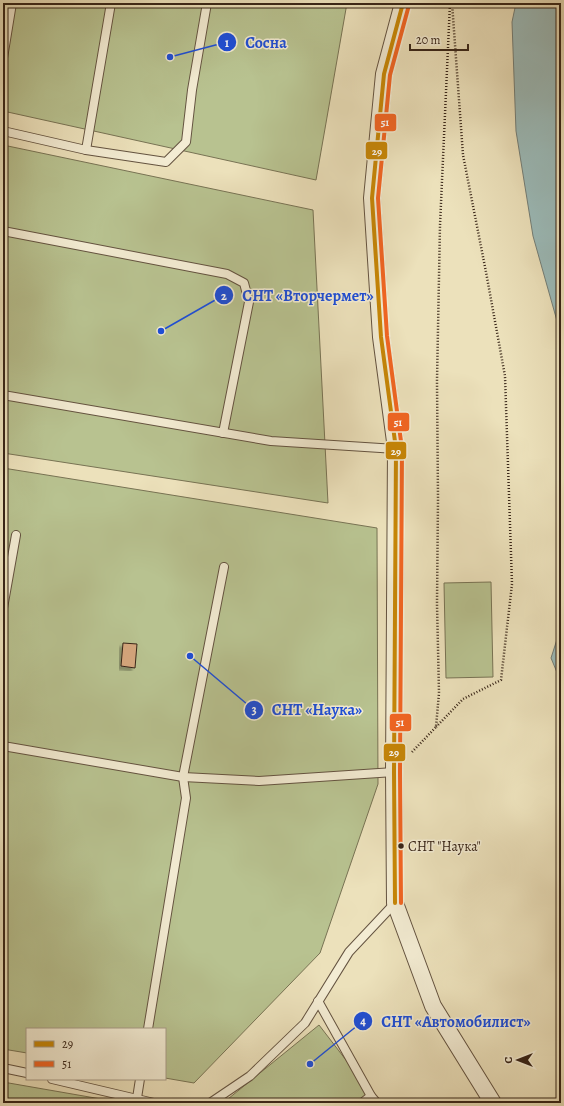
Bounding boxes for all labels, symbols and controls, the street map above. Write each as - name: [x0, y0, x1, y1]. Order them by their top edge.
- scale bar: [410, 26, 468, 52]
- callout: Сосна: [217, 28, 295, 56]
- text: Сосна: [245, 32, 287, 54]
- text: 20 m: [416, 32, 440, 48]
- text: 1: [225, 35, 230, 51]
- line badge: 51: [374, 113, 397, 132]
- text: 51: [381, 115, 389, 130]
- line badge: 29: [365, 141, 388, 160]
- text: 29: [372, 144, 382, 159]
- callout: СНТ «Вторчермет»: [214, 281, 382, 309]
- text: СНТ «Вторчермет»: [242, 285, 374, 307]
- text: 2: [221, 288, 227, 304]
- line badge: 51: [387, 412, 410, 432]
- text: 51: [394, 415, 402, 430]
- line badge: 29: [385, 441, 407, 460]
- text: 29: [391, 444, 401, 459]
- callout: СНТ «Наука»: [244, 696, 371, 724]
- text: СНТ «Наука»: [272, 699, 362, 721]
- text: 3: [251, 702, 257, 718]
- line badge: 51: [389, 713, 412, 732]
- text: 51: [396, 715, 404, 730]
- line badge: 29: [383, 743, 406, 762]
- text: 29: [389, 745, 399, 760]
- place label: СНТ "Наука": [408, 837, 481, 856]
- marker: СНТ "Наука": [396, 841, 406, 851]
- callout: СНТ «Автомобилист»: [353, 1007, 539, 1035]
- text: СНТ «Автомобилист»: [381, 1011, 531, 1033]
- text: 4: [360, 1013, 366, 1029]
- legend: [26, 1028, 166, 1080]
- text: 29: [62, 1036, 73, 1052]
- north arrow: [498, 1040, 538, 1080]
- text: 51: [62, 1056, 71, 1072]
- text: С: [501, 1056, 516, 1063]

